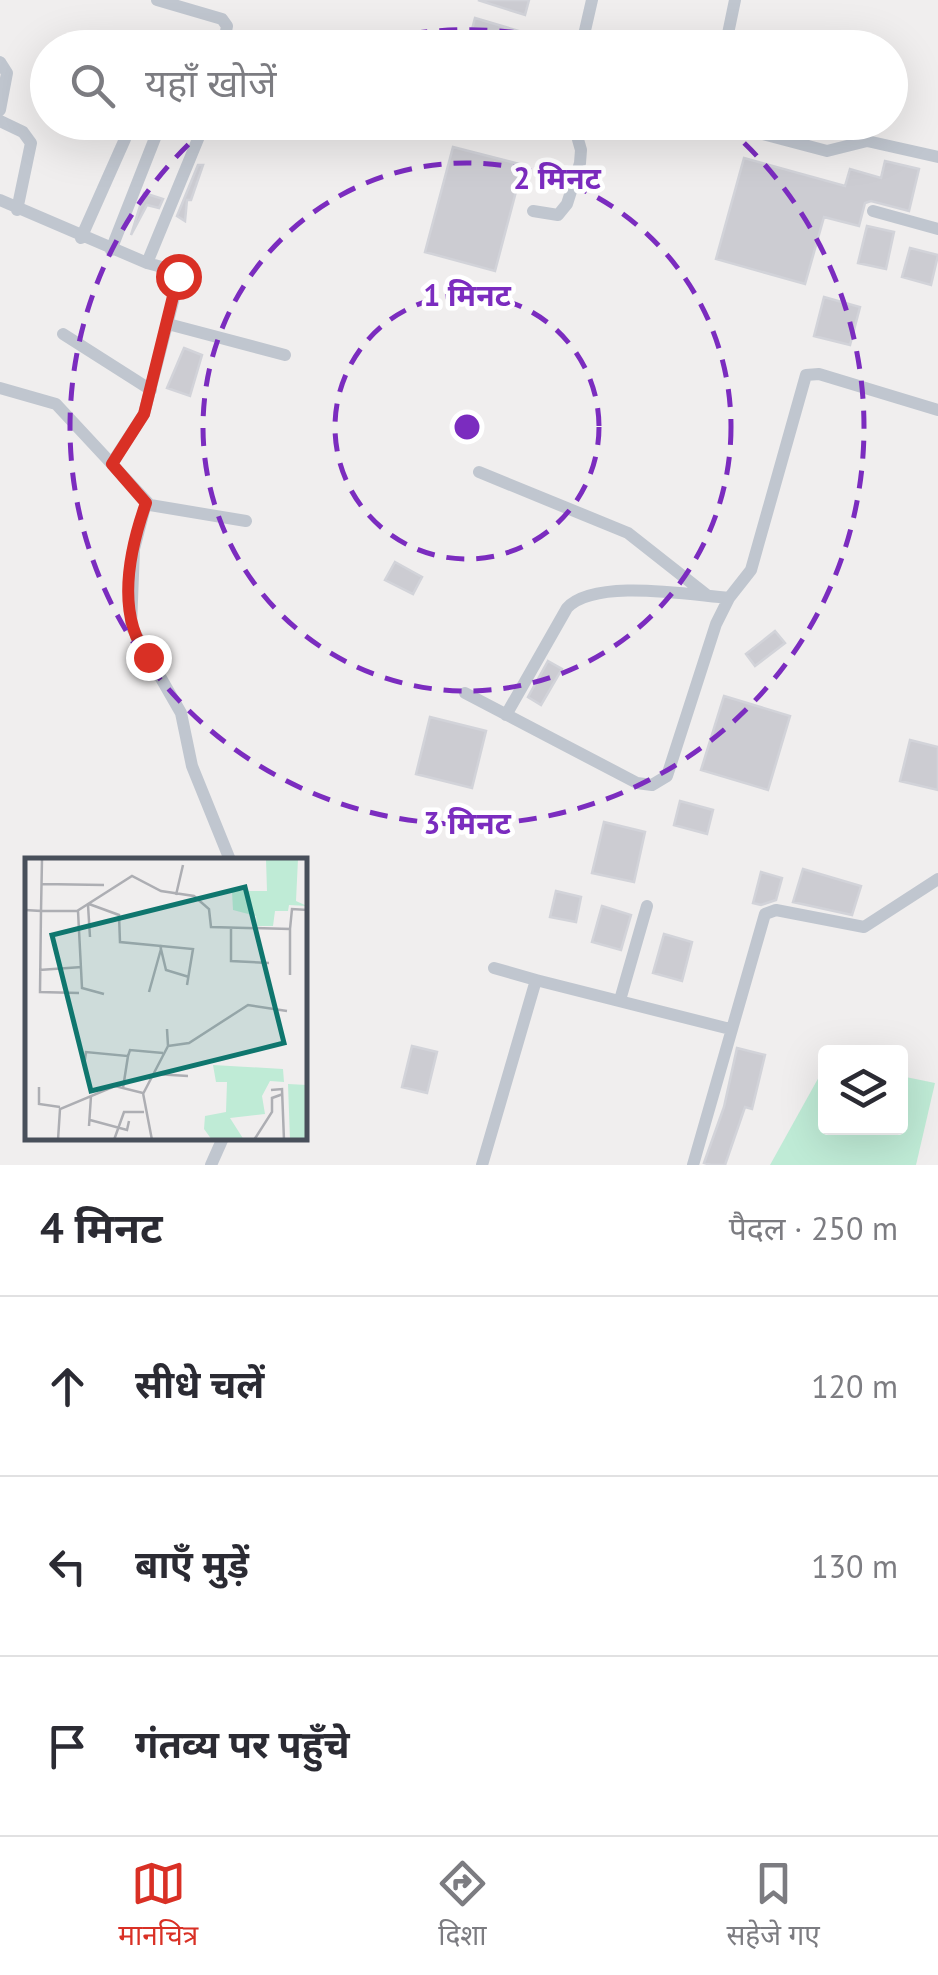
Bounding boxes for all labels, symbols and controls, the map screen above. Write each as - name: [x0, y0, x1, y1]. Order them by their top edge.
- search box: [30, 30, 908, 140]
- icon: search: [65, 58, 120, 113]
- text: यहाँ खोजें: [145, 58, 276, 107]
- text: 2 मिनट: [513, 158, 602, 197]
- route start: [156, 254, 202, 300]
- text: 1 मिनट: [423, 275, 512, 314]
- centre of rings: [449, 409, 485, 445]
- route end: [126, 635, 172, 681]
- text: 3 मिनट: [423, 803, 512, 842]
- inset map: [25, 858, 308, 1140]
- map controls: [818, 1045, 908, 1135]
- button: layers: [818, 1045, 908, 1135]
- text: 4 मिनट: [40, 1200, 163, 1255]
- text: पैदल · 250 m: [729, 1207, 898, 1249]
- icon: ahead: [40, 1359, 95, 1414]
- text: सीधे चलें: [135, 1359, 264, 1408]
- text: 120 m: [811, 1365, 898, 1407]
- icon: left: [40, 1539, 95, 1594]
- text: बाएँ मुड़ें: [135, 1539, 249, 1588]
- text: 130 m: [811, 1545, 898, 1587]
- icon: arrive: [40, 1719, 95, 1774]
- text: गंतव्य पर पहुँचे: [135, 1719, 350, 1768]
- tab: मानचित्र: [118, 1856, 198, 1956]
- tab: दिशा: [435, 1856, 490, 1956]
- tab: सहेजे गए: [726, 1856, 820, 1956]

